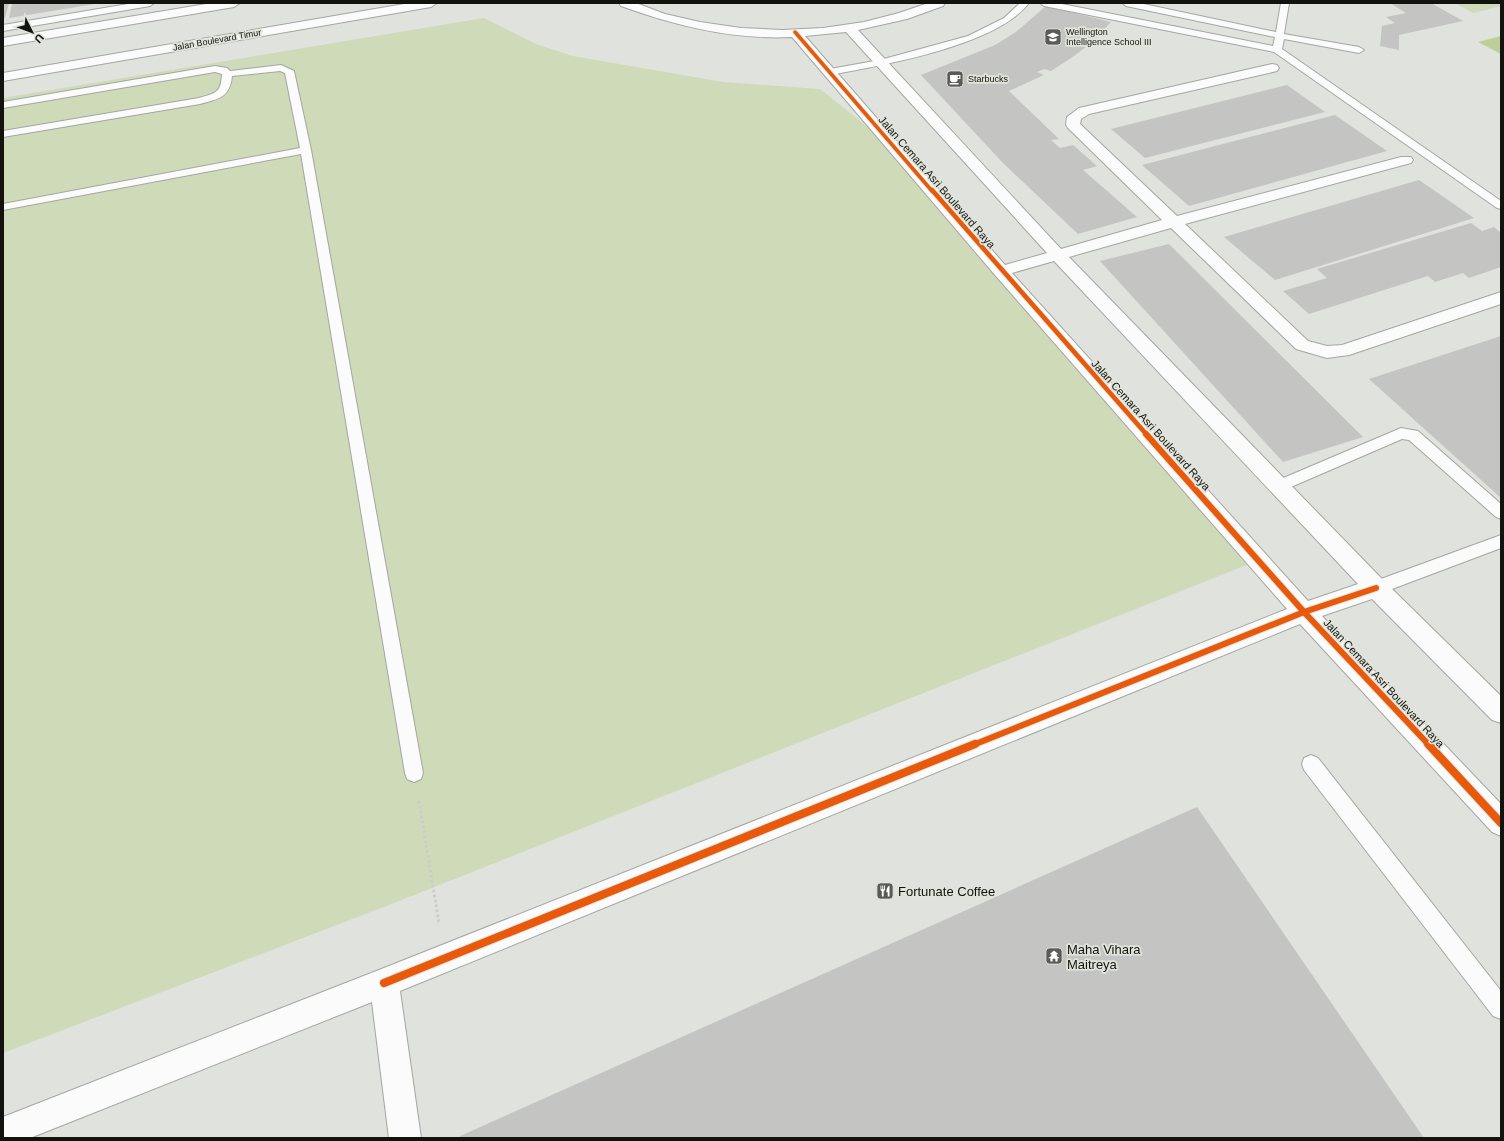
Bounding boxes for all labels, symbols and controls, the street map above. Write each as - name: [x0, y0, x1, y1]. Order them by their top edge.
- north arrow: [12, 12, 52, 52]
- street label: Jalan Boulevard Timur: [172, 27, 262, 53]
- school or university icon: Wellington Intelligence School III: [1043, 27, 1063, 47]
- place label: Wellington Intelligence School III: [1066, 27, 1152, 47]
- text: U: [32, 32, 47, 46]
- cafe icon: Starbucks: [945, 69, 965, 89]
- place label: Starbucks: [968, 74, 1009, 84]
- street label: Jalan Cemara Asri Boulevard Raya: [876, 113, 998, 251]
- street label: Jalan Cemara Asri Boulevard Raya: [1089, 357, 1213, 493]
- street label: Jalan Cemara Asri Boulevard Raya: [1321, 616, 1447, 750]
- restaurant icon: Fortunate Coffee: [875, 881, 895, 901]
- place label: Fortunate Coffee: [898, 884, 995, 899]
- place label: Maha Vihara Maitreya: [1067, 942, 1141, 972]
- temple icon: Maha Vihara Maitreya: [1044, 946, 1064, 966]

